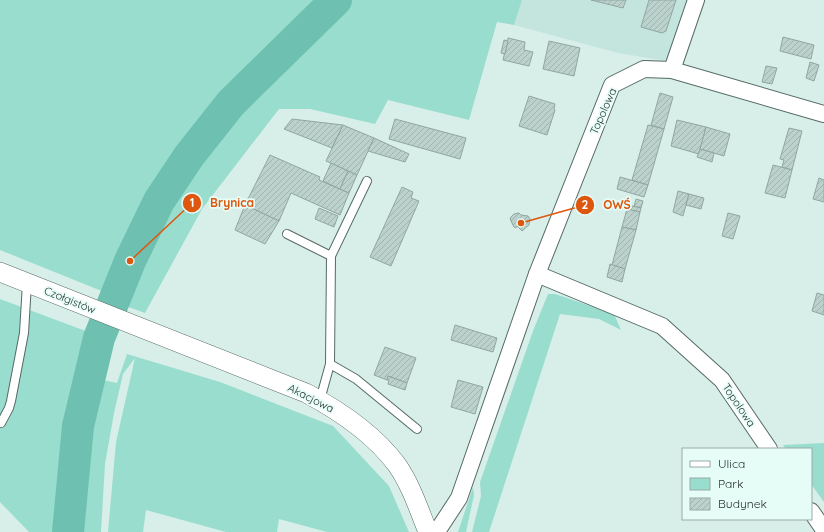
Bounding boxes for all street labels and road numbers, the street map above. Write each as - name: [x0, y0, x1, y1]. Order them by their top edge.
- street label: Topolowa: [587, 86, 619, 136]
- street label: Czołgistów: [42, 283, 98, 317]
- street label: Akacjowa: [286, 380, 336, 416]
- street label: Topolowa: [719, 381, 759, 429]

